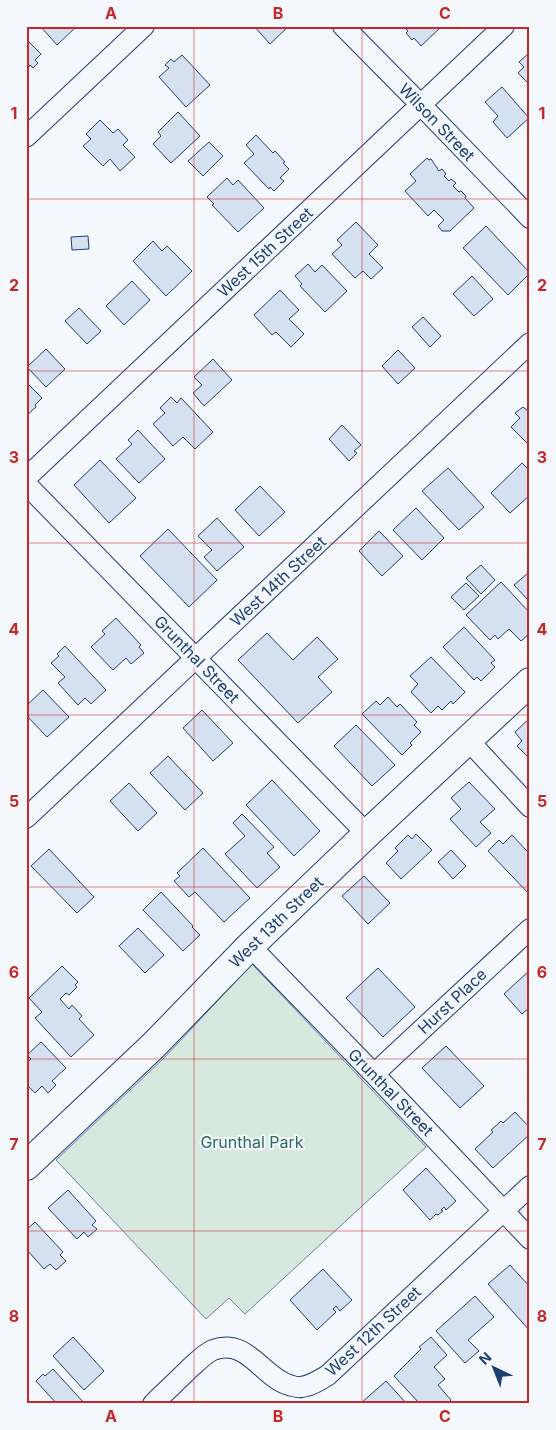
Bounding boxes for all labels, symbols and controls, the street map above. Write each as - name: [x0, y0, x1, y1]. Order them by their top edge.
- text: A: [105, 3, 117, 23]
- text: B: [273, 3, 283, 23]
- text: C: [439, 3, 451, 23]
- street label: Wilson Street: [395, 79, 479, 165]
- text: 1: [11, 103, 17, 123]
- text: 1: [539, 103, 545, 123]
- street label: West 15th Street: [213, 203, 317, 301]
- text: 2: [9, 275, 19, 295]
- text: 2: [537, 275, 547, 295]
- text: 3: [9, 447, 19, 467]
- text: 3: [537, 447, 547, 467]
- street label: West 14th Street: [226, 532, 330, 630]
- street label: Grunthal Street: [150, 611, 244, 707]
- text: 4: [9, 619, 20, 639]
- text: 4: [537, 619, 548, 639]
- text: 5: [9, 791, 19, 811]
- text: 5: [537, 791, 547, 811]
- street label: West 13th Street: [225, 872, 327, 972]
- text: 6: [9, 962, 19, 982]
- text: 6: [537, 962, 547, 982]
- street label: Hurst Place: [413, 964, 491, 1038]
- street label: Grunthal Street: [344, 1044, 438, 1140]
- park label: Grunthal Park: [200, 1132, 304, 1152]
- text: 7: [9, 1134, 19, 1154]
- text: 7: [537, 1134, 547, 1154]
- street label: West 12th Street: [321, 1282, 425, 1380]
- text: 8: [9, 1306, 19, 1326]
- text: 8: [537, 1306, 547, 1326]
- north arrow: [468, 1342, 518, 1392]
- text: N: [475, 1348, 494, 1368]
- text: A: [105, 1406, 117, 1426]
- text: B: [273, 1406, 283, 1426]
- text: C: [439, 1406, 451, 1426]

